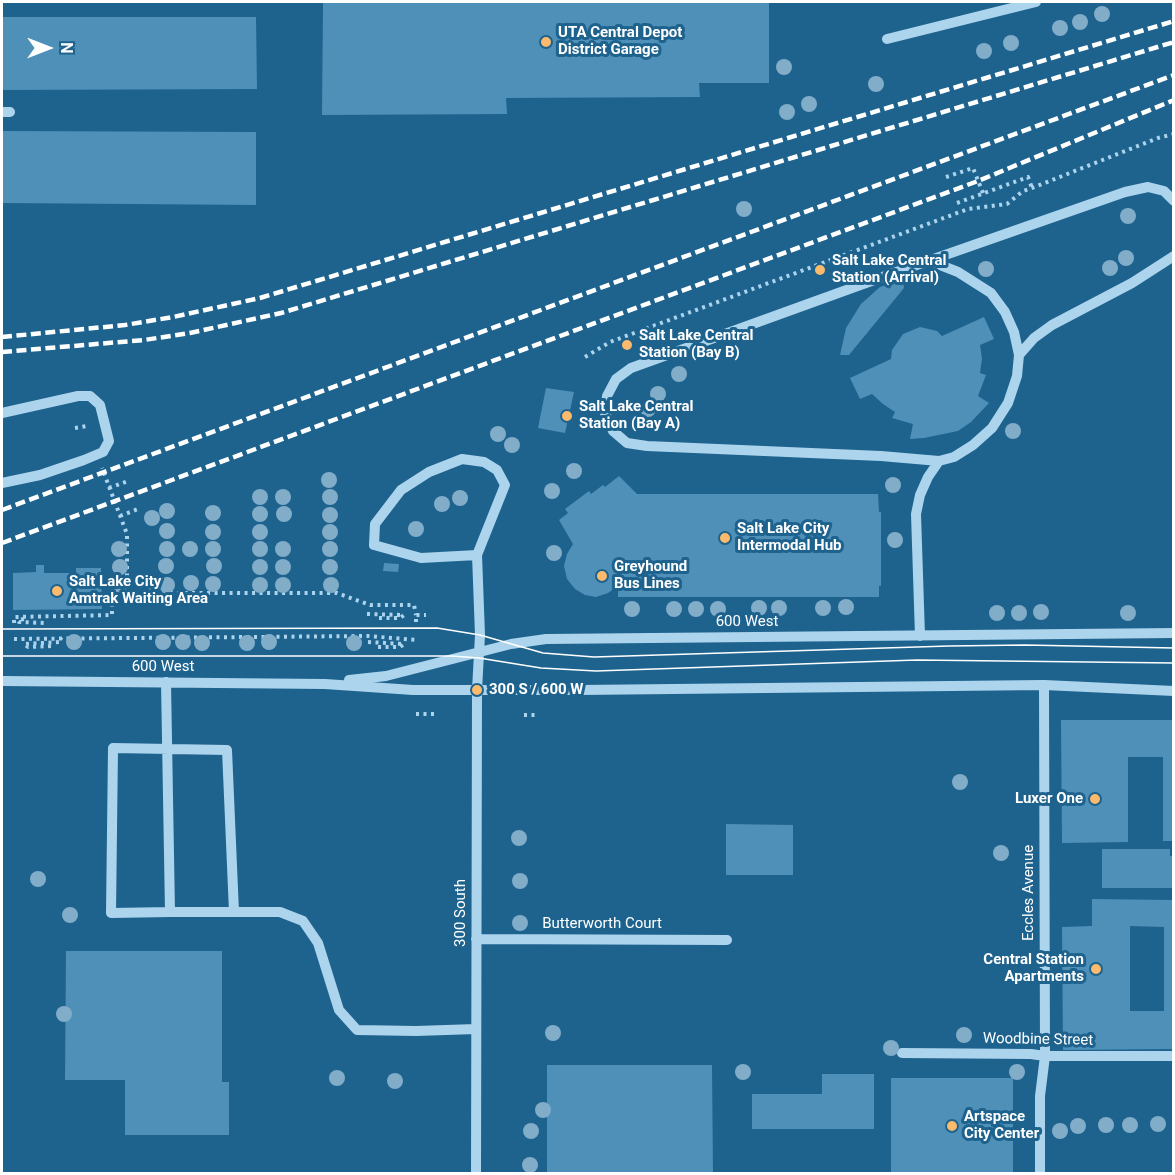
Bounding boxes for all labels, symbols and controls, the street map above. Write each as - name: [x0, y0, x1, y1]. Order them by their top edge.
- north arrow: [18, 18, 78, 78]
- place label: UTA Central Depot District Garage: [558, 24, 682, 59]
- marker: UTA Central Depot District Garage: [539, 35, 553, 49]
- text: N: [57, 42, 76, 54]
- place label: Salt Lake Central Station (Arrival): [832, 252, 947, 287]
- marker: Salt Lake Central Station (Arrival): [813, 263, 827, 277]
- place label: Salt Lake Central Station (Bay B): [639, 327, 754, 362]
- marker: Salt Lake Central Station (Bay B): [620, 338, 634, 352]
- place label: Salt Lake Central Station (Bay A): [579, 398, 694, 433]
- marker: Salt Lake Central Station (Bay A): [560, 409, 574, 423]
- place label: Salt Lake City Intermodal Hub: [737, 520, 842, 555]
- marker: Salt Lake City Intermodal Hub: [718, 531, 732, 545]
- place label: Greyhound Bus Lines: [614, 558, 687, 593]
- marker: Greyhound Bus Lines: [595, 569, 609, 583]
- place label: Salt Lake City Amtrak Waiting Area: [69, 573, 208, 608]
- marker: Salt Lake City Amtrak Waiting Area: [50, 584, 64, 598]
- street label: 600 West: [716, 613, 778, 631]
- street label: 600 West: [132, 658, 194, 676]
- place label: 300 S / 600 W: [489, 681, 583, 699]
- marker: 300 S / 600 W: [470, 683, 484, 697]
- place label: Luxer One: [1015, 790, 1083, 808]
- marker: Luxer One: [1088, 792, 1102, 806]
- street label: Eccles Avenue: [1020, 845, 1038, 941]
- street label: 300 South: [452, 879, 470, 947]
- street label: Butterworth Court: [542, 915, 662, 933]
- place label: Central Station Apartments: [983, 951, 1084, 986]
- marker: Central Station Apartments: [1089, 962, 1103, 976]
- street label: Woodbine Street: [983, 1030, 1093, 1050]
- place label: Artspace City Center: [964, 1108, 1039, 1143]
- marker: Artspace City Center: [945, 1119, 959, 1133]

